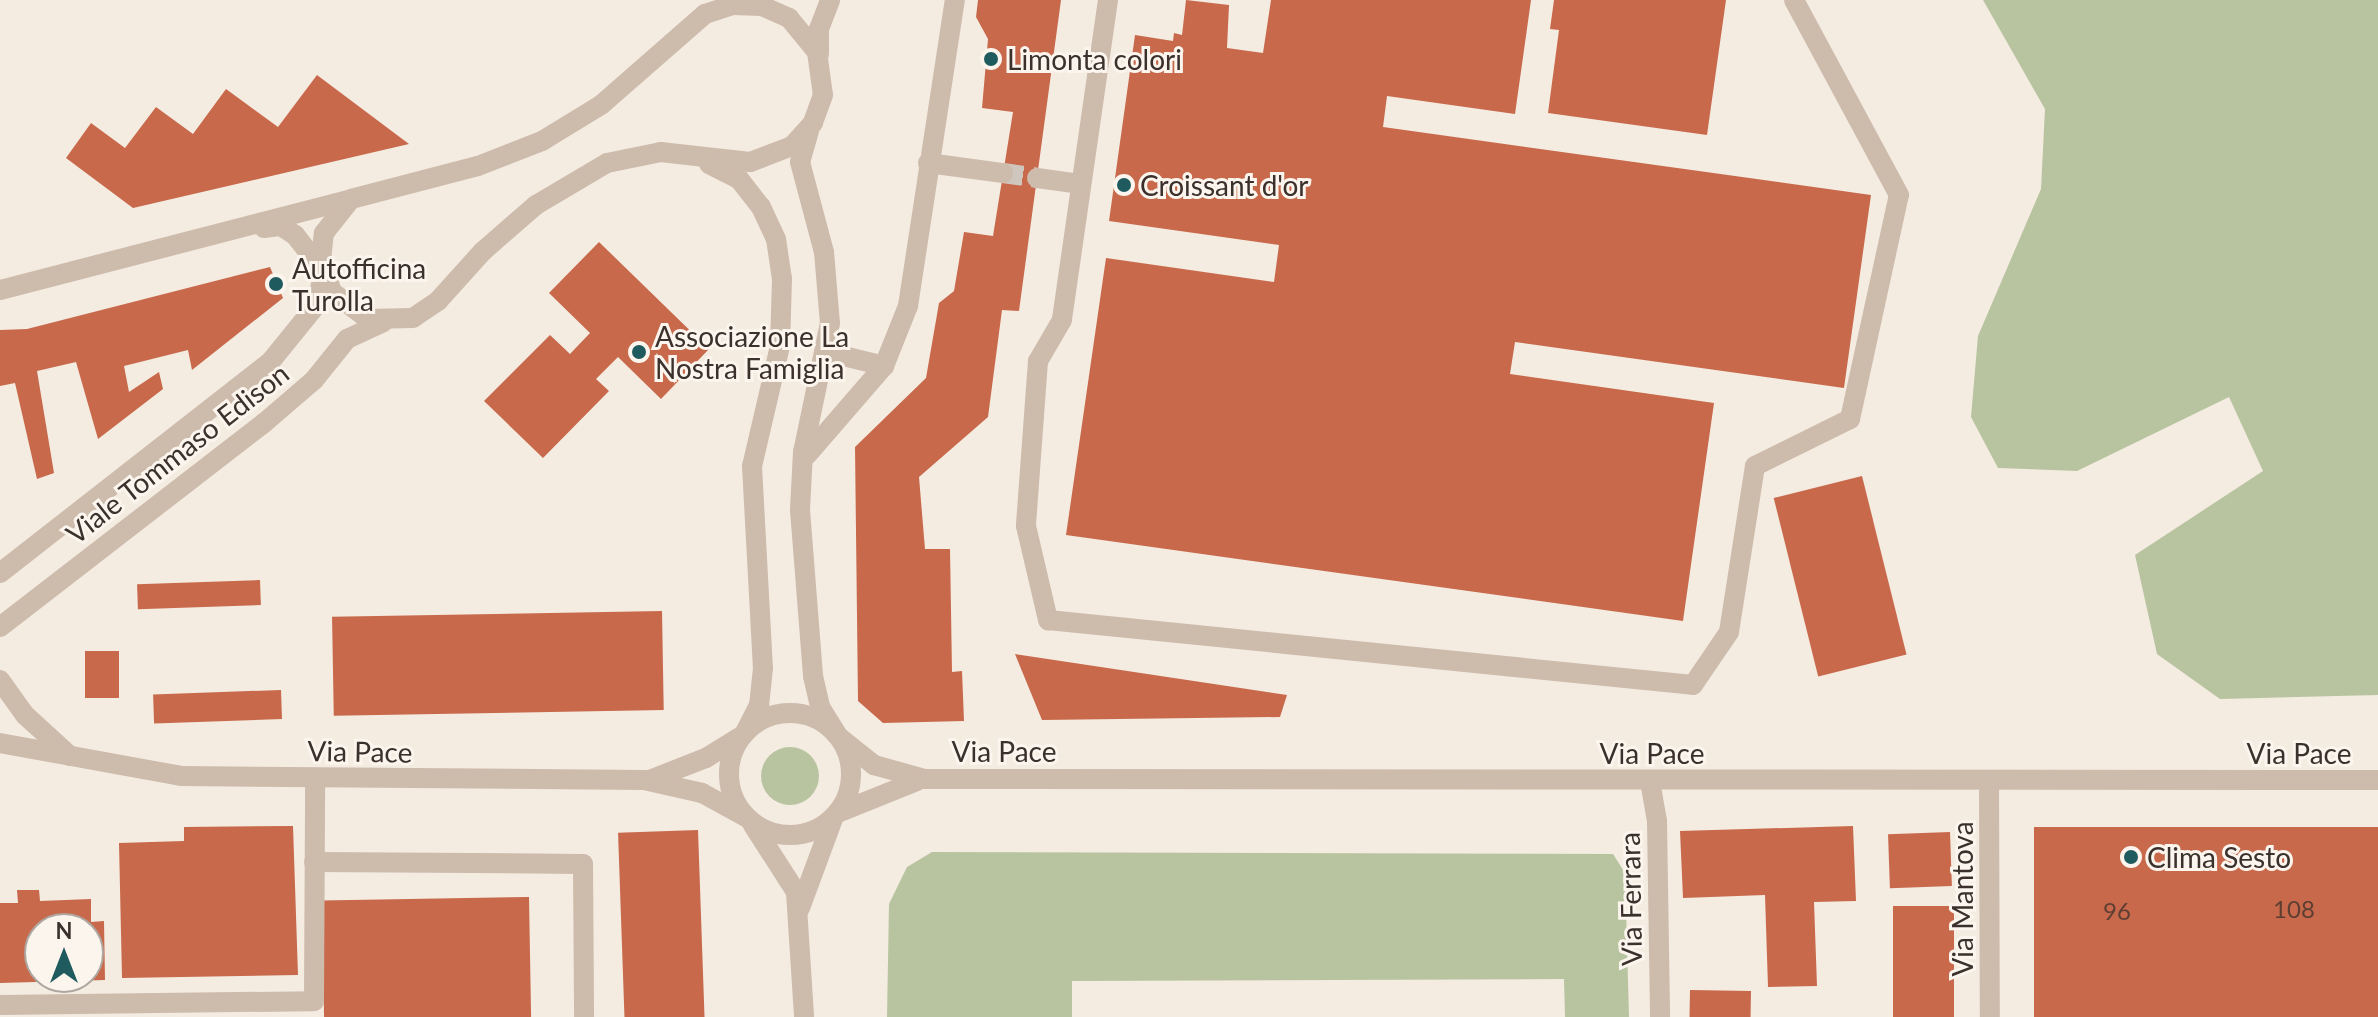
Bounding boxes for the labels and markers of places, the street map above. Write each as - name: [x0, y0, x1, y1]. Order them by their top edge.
- place label: Limonta colori: [1007, 42, 1182, 76]
- marker: Limonta colori: [982, 50, 1000, 68]
- place label: Croissant d'or: [1140, 168, 1309, 202]
- marker: Croissant d'or: [1115, 176, 1133, 194]
- place label: Autofficina Turolla: [292, 251, 426, 317]
- marker: Autofficina Turolla: [267, 275, 285, 293]
- place label: Associazione La Nostra Famiglia: [655, 319, 849, 385]
- marker: Associazione La Nostra Famiglia: [630, 343, 648, 361]
- place label: Clima Sesto: [2147, 840, 2291, 874]
- marker: Clima Sesto: [2122, 848, 2140, 866]

